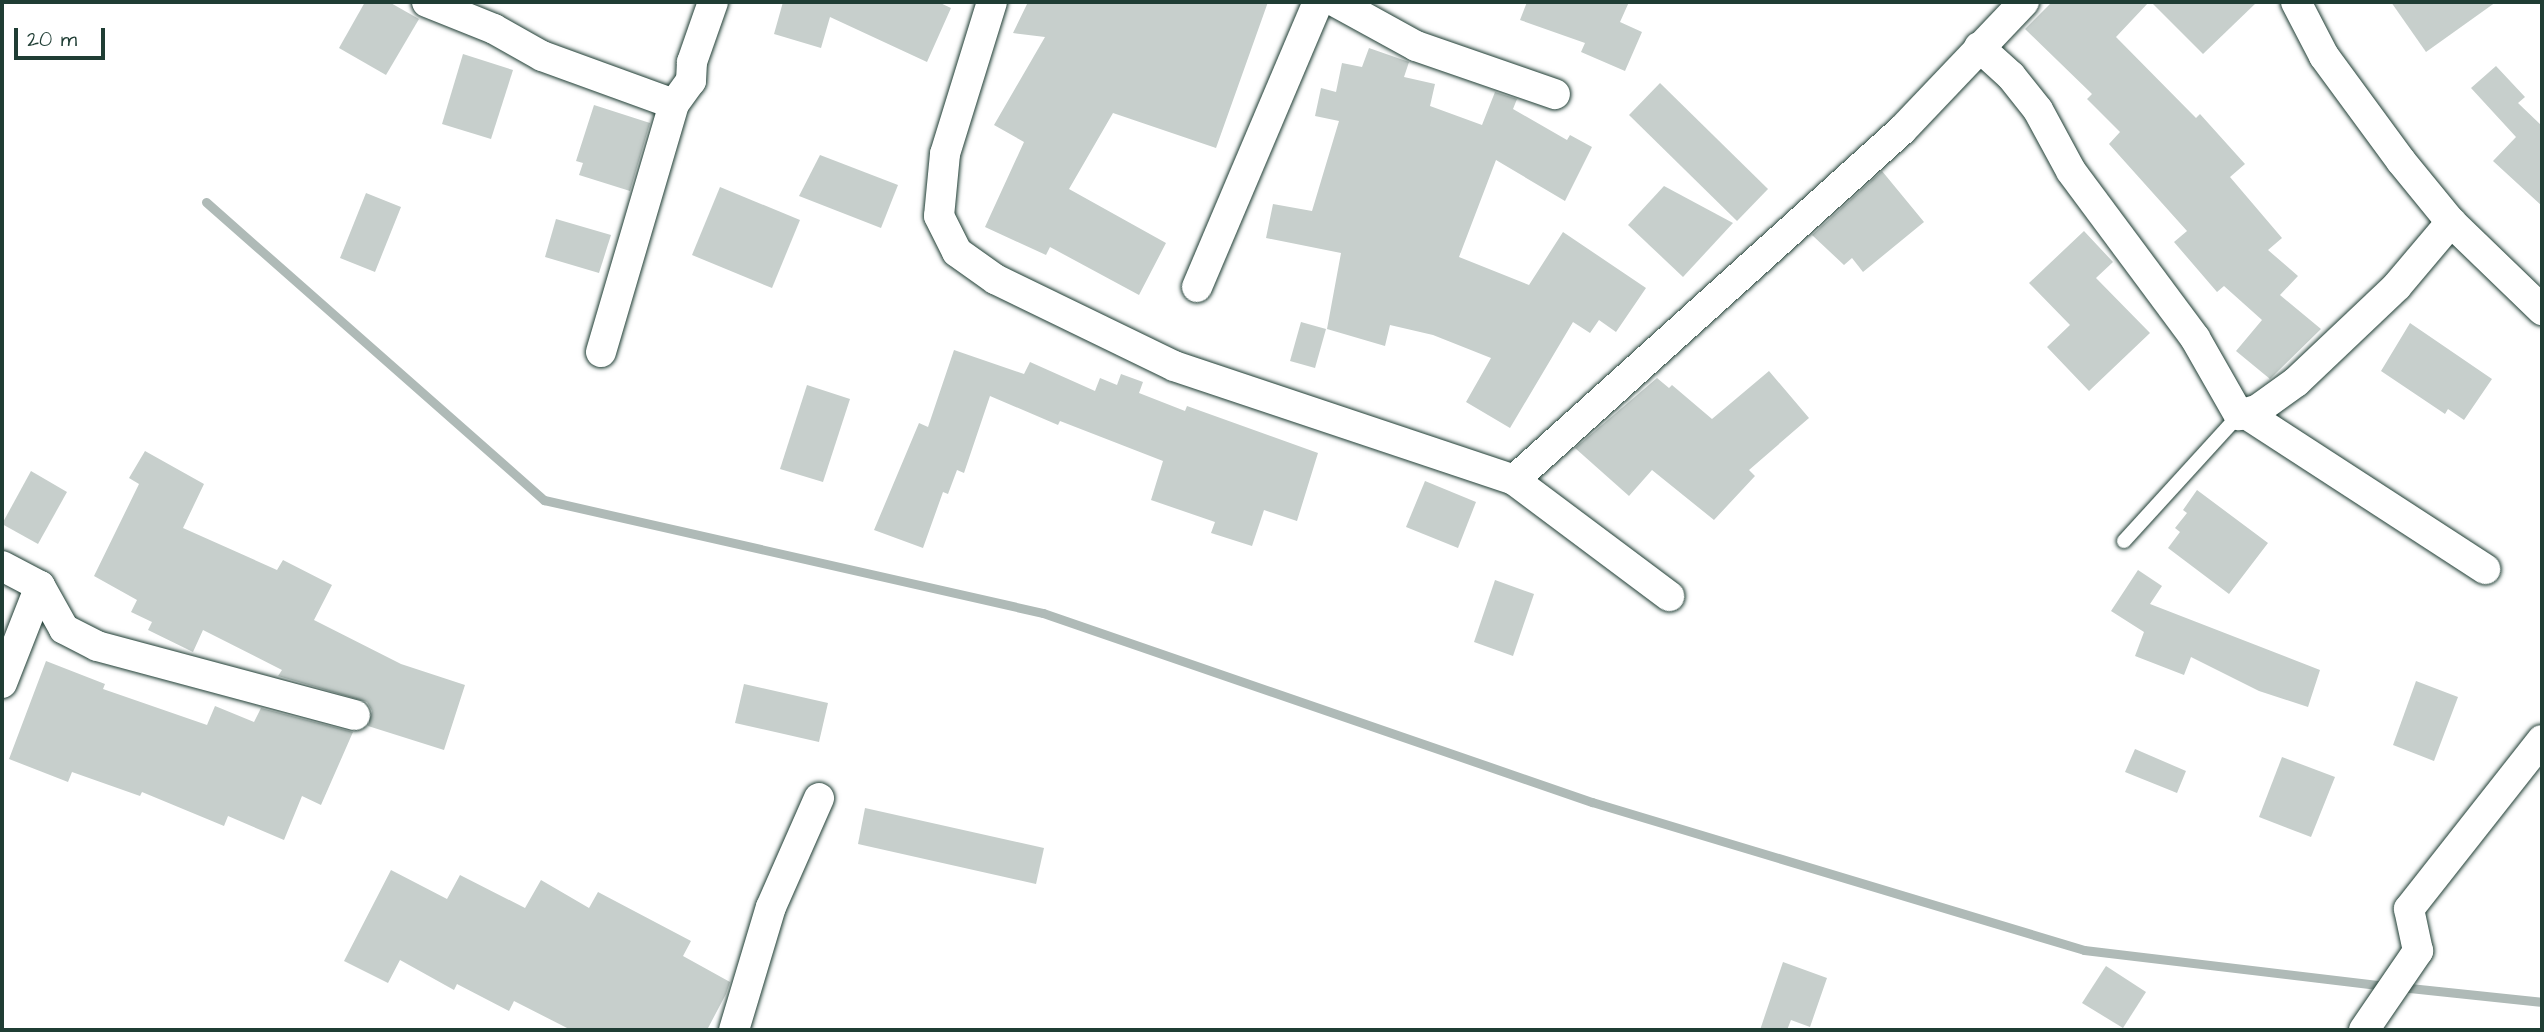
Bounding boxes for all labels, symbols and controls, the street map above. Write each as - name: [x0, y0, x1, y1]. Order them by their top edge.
- scale bar: [18, 14, 108, 58]
- text: 20 m: [27, 25, 77, 54]

